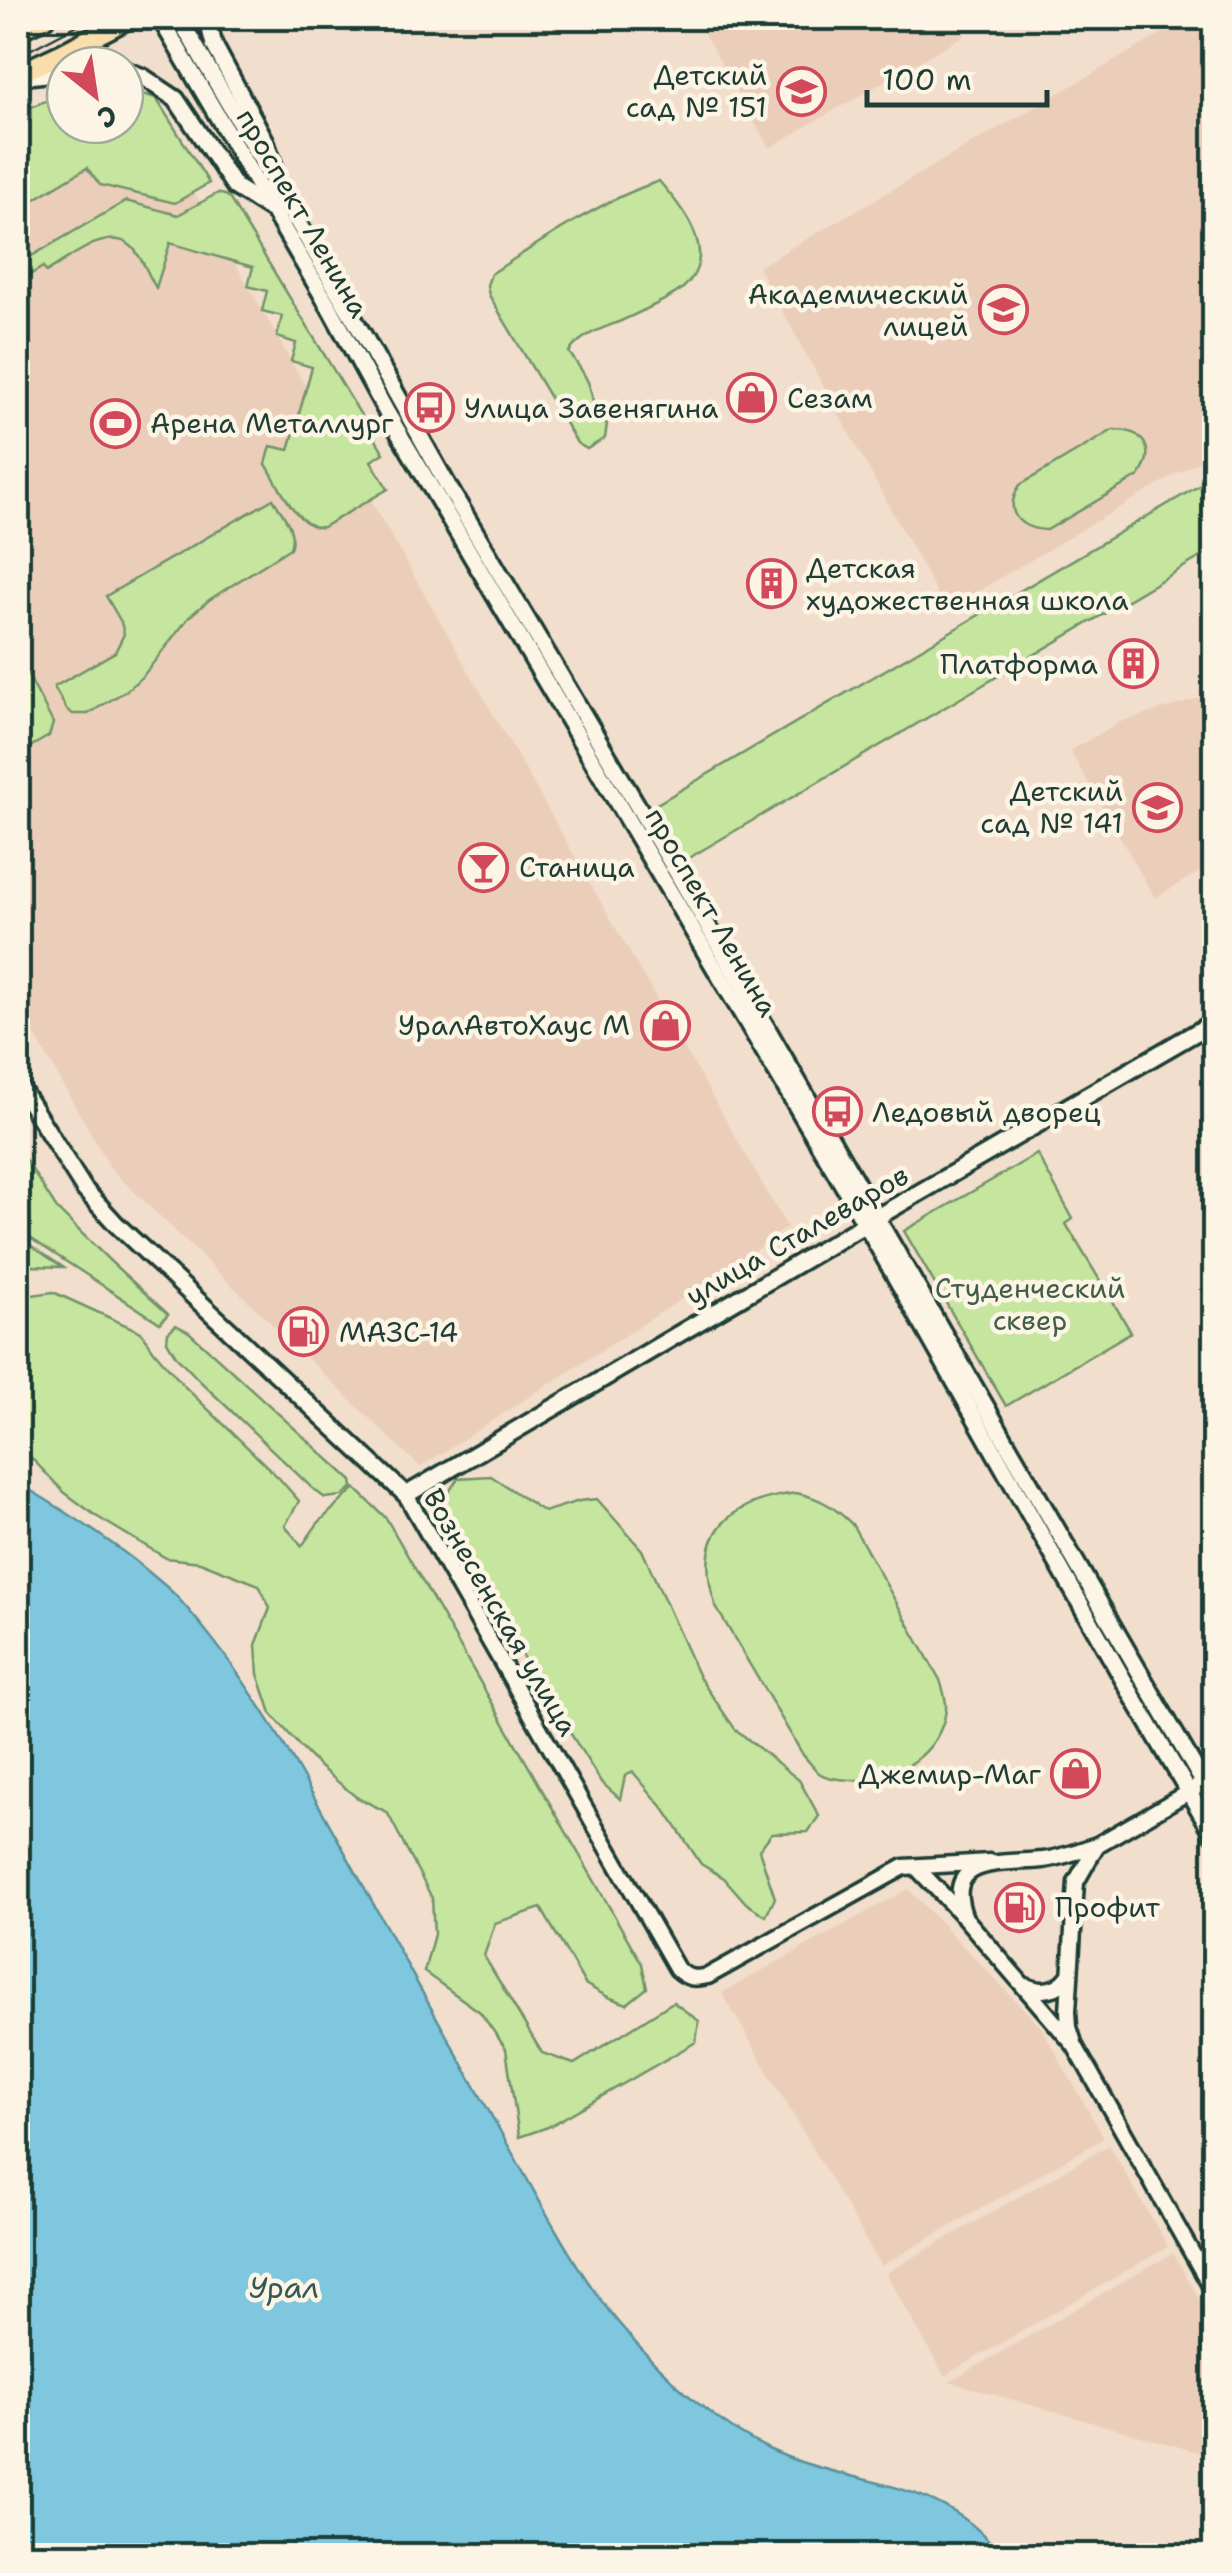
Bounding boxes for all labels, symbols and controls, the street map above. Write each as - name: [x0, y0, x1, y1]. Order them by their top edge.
- north arrow: [45, 45, 145, 145]
- scale bar: [867, 45, 1047, 107]
- place label: Детский сад № 151: [626, 56, 767, 126]
- text: 100 m: [882, 59, 972, 100]
- school or university icon: Детский сад № 151: [776, 65, 828, 117]
- text: С: [91, 96, 124, 137]
- street label: проспект Ленина: [228, 102, 378, 324]
- place label: Академический лицей: [748, 275, 968, 345]
- school or university icon: Академический лицей: [977, 284, 1029, 336]
- shop icon: Сезам: [726, 372, 778, 424]
- place label: Сезам: [787, 379, 872, 417]
- bus stop icon: Улица Завенягина: [403, 382, 455, 434]
- place label: Улица Завенягина: [464, 389, 718, 427]
- sports icon: Арена Металлург: [89, 397, 141, 449]
- place label: Арена Металлург: [150, 404, 394, 442]
- place label: Детская художественная школа: [806, 549, 1129, 619]
- building icon: Детская художественная школа: [745, 558, 797, 610]
- building icon: Платформа: [1107, 638, 1159, 690]
- place label: Платформа: [940, 645, 1098, 683]
- place label: Детский сад № 141: [980, 772, 1123, 842]
- school or university icon: Детский сад № 141: [1132, 781, 1184, 833]
- street label: проспект Ленина: [637, 801, 787, 1023]
- bar icon: Станица: [458, 841, 510, 893]
- place label: Станица: [519, 848, 635, 886]
- shop icon: УралАвтоХаус М: [639, 999, 691, 1051]
- place label: УралАвтоХаус М: [398, 1006, 630, 1044]
- bus stop icon: Ледовый дворец: [811, 1086, 863, 1138]
- place label: Ледовый дворец: [872, 1093, 1101, 1131]
- street label: улица Сталеваров: [679, 1156, 915, 1314]
- park label: Студенческий сквер: [935, 1269, 1125, 1339]
- fuel station icon: МАЗС-14: [278, 1306, 330, 1358]
- place label: МАЗС-14: [339, 1313, 458, 1351]
- street label: Вознесенская улица: [415, 1481, 587, 1743]
- shop icon: Джемир-Маг: [1050, 1748, 1102, 1800]
- place label: Джемир-Маг: [858, 1755, 1042, 1793]
- fuel station icon: Профит: [994, 1881, 1046, 1933]
- place label: Профит: [1055, 1888, 1160, 1926]
- water label: Урал: [249, 2267, 319, 2308]

